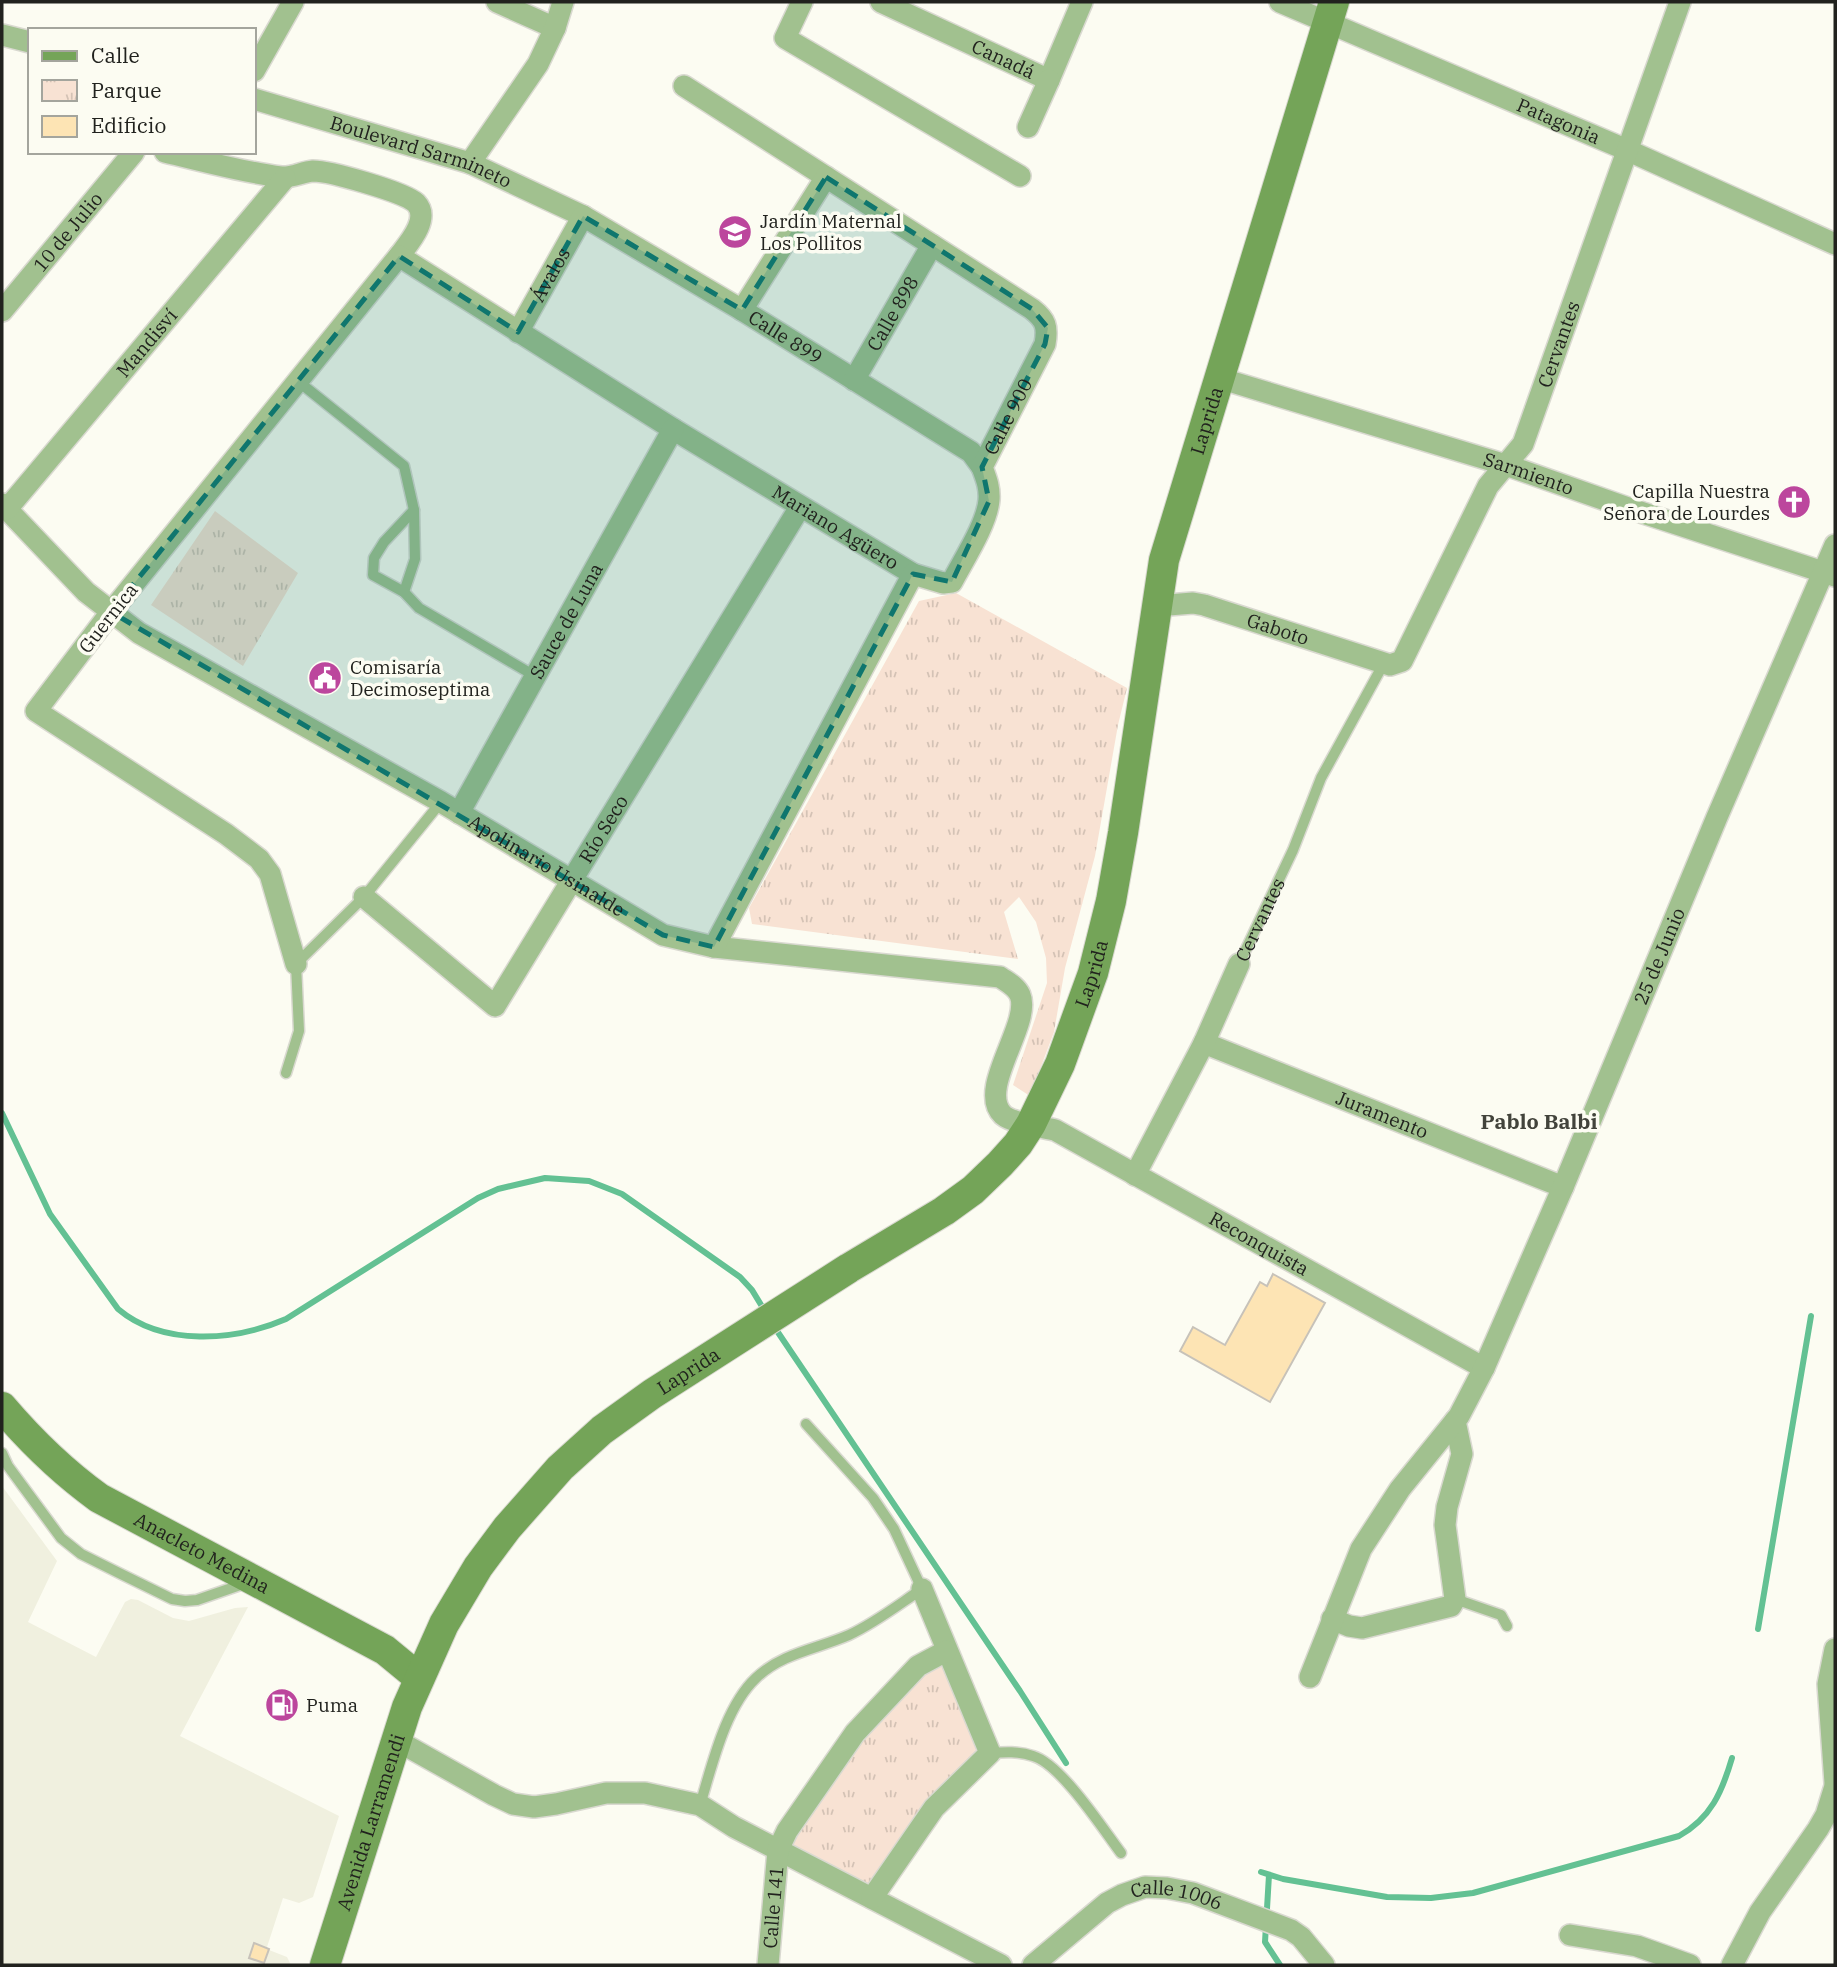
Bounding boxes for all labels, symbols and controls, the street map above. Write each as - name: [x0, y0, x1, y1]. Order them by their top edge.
- legend: [28, 28, 256, 154]
- street label: Canadá: [968, 34, 1039, 84]
- text: Calle: [91, 41, 140, 69]
- text: Parque: [91, 76, 161, 104]
- street label: Patagonia: [1513, 93, 1604, 149]
- street label: Boulevard Sarmineto: [327, 110, 515, 193]
- text: Edificio: [91, 111, 166, 139]
- street label: 10 de Julio: [28, 187, 108, 276]
- place label: Jardín Maternal Los Pollitos: [760, 209, 902, 255]
- school or university icon: Jardín Maternal Los Pollitos: [716, 213, 754, 251]
- street label: Ávalos: [525, 243, 575, 306]
- street label: Calle 898: [861, 271, 924, 355]
- street label: Cervantes: [1532, 298, 1585, 391]
- street label: Mandisví: [111, 304, 182, 382]
- street label: Calle 899: [744, 305, 827, 369]
- street label: Calle 900: [978, 374, 1037, 459]
- street label: Laprida: [1185, 384, 1228, 457]
- street label: Sarmiento: [1481, 447, 1577, 500]
- place label: Capilla Nuestra Señora de Lourdes: [1603, 479, 1770, 525]
- street label: Mariano Agüero: [768, 480, 903, 575]
- church icon: Capilla Nuestra Señora de Lourdes: [1775, 483, 1813, 521]
- street label: Sauce de Luna: [524, 559, 608, 683]
- street label: Guernica: [73, 578, 143, 658]
- street label: Gaboto: [1244, 608, 1312, 650]
- place label: Comisaría Decimoseptima: [350, 655, 491, 701]
- public building icon: Comisaría Decimoseptima: [306, 659, 344, 697]
- street label: Río Seco: [573, 790, 633, 867]
- street label: Apolinario Usinalde: [464, 809, 629, 921]
- street label: Cervantes: [1230, 874, 1290, 966]
- street label: 25 de Junio: [1628, 904, 1690, 1008]
- street label: Laprida: [1070, 937, 1113, 1011]
- street label: Juramento: [1333, 1085, 1432, 1144]
- district label: Pablo Balbi: [1481, 1107, 1597, 1135]
- street label: Reconquista: [1205, 1206, 1313, 1281]
- street label: Laprida: [653, 1342, 724, 1400]
- street label: Anacleto Medina: [130, 1507, 274, 1599]
- fuel station icon: Puma: [263, 1686, 301, 1724]
- place label: Puma: [306, 1693, 358, 1717]
- street label: Avenida Larramendi: [331, 1731, 410, 1913]
- street label: Calle 141: [757, 1865, 789, 1949]
- street label: Calle 1006: [1127, 1875, 1226, 1915]

